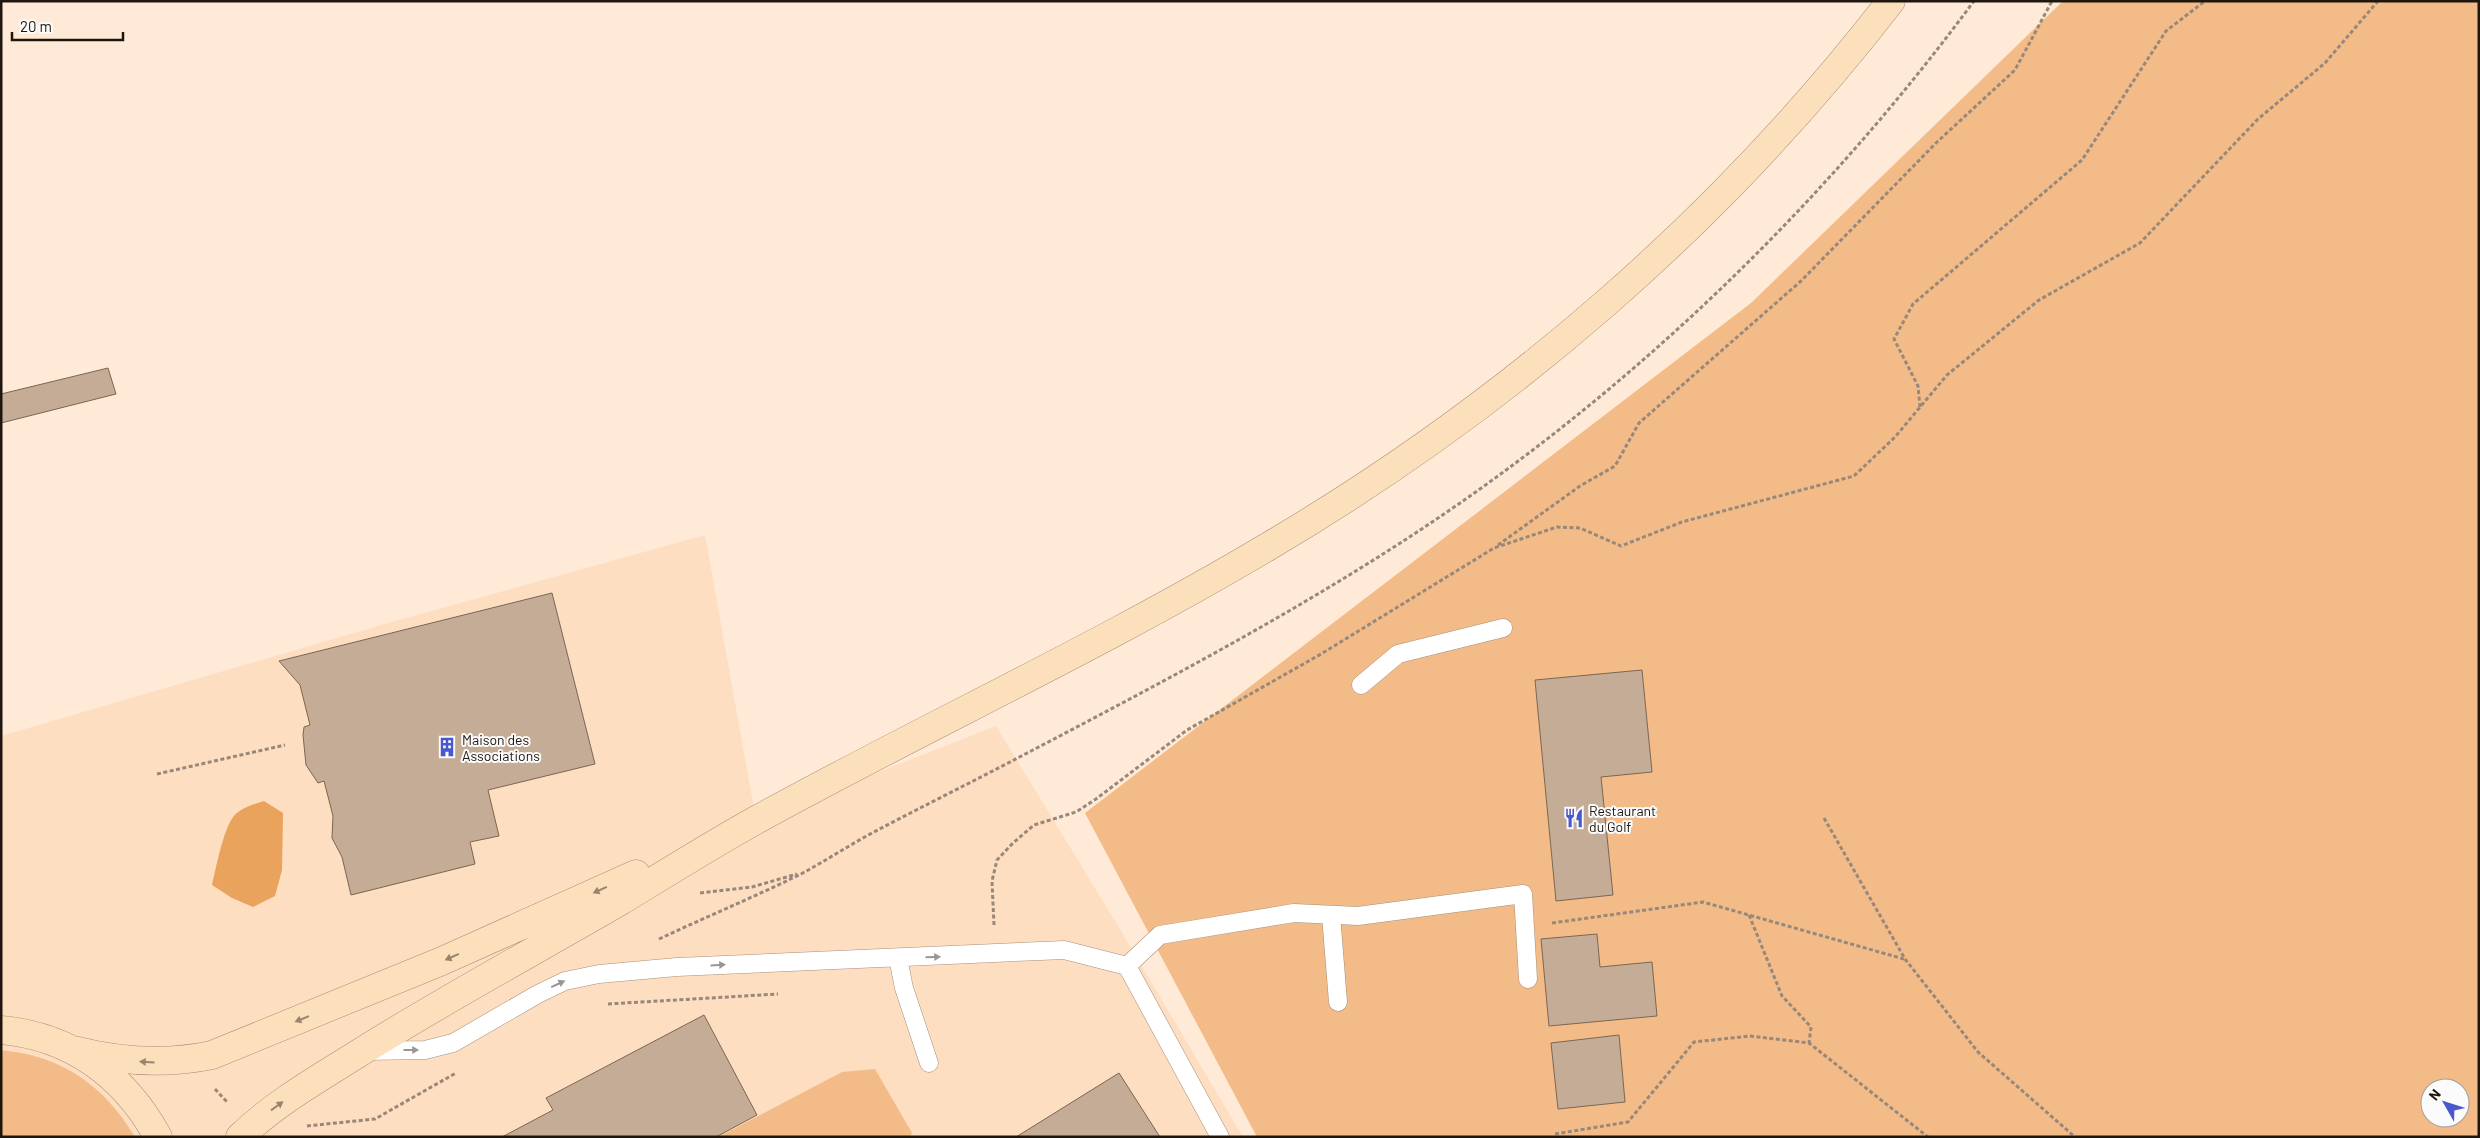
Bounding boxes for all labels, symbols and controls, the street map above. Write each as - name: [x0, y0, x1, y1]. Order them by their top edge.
- scale bar: [12, 10, 124, 42]
- text: 20 m: [20, 17, 52, 35]
- place label: Maison des Associations: [462, 731, 540, 764]
- building icon: Maison des Associations: [436, 736, 458, 758]
- place label: Restaurant du Golf: [1589, 802, 1656, 835]
- restaurant icon: Restaurant du Golf: [1563, 807, 1585, 829]
- one-way arrow: [593, 886, 607, 894]
- one-way arrow: [925, 952, 941, 960]
- one-way arrow: [445, 953, 459, 961]
- one-way arrow: [710, 960, 726, 968]
- one-way arrow: [551, 980, 565, 988]
- one-way arrow: [295, 1016, 309, 1024]
- one-way arrow: [404, 1046, 420, 1054]
- one-way arrow: [138, 1057, 154, 1065]
- north arrow: [2420, 1078, 2470, 1128]
- text: N: [2425, 1086, 2444, 1103]
- one-way arrow: [271, 1101, 284, 1111]

